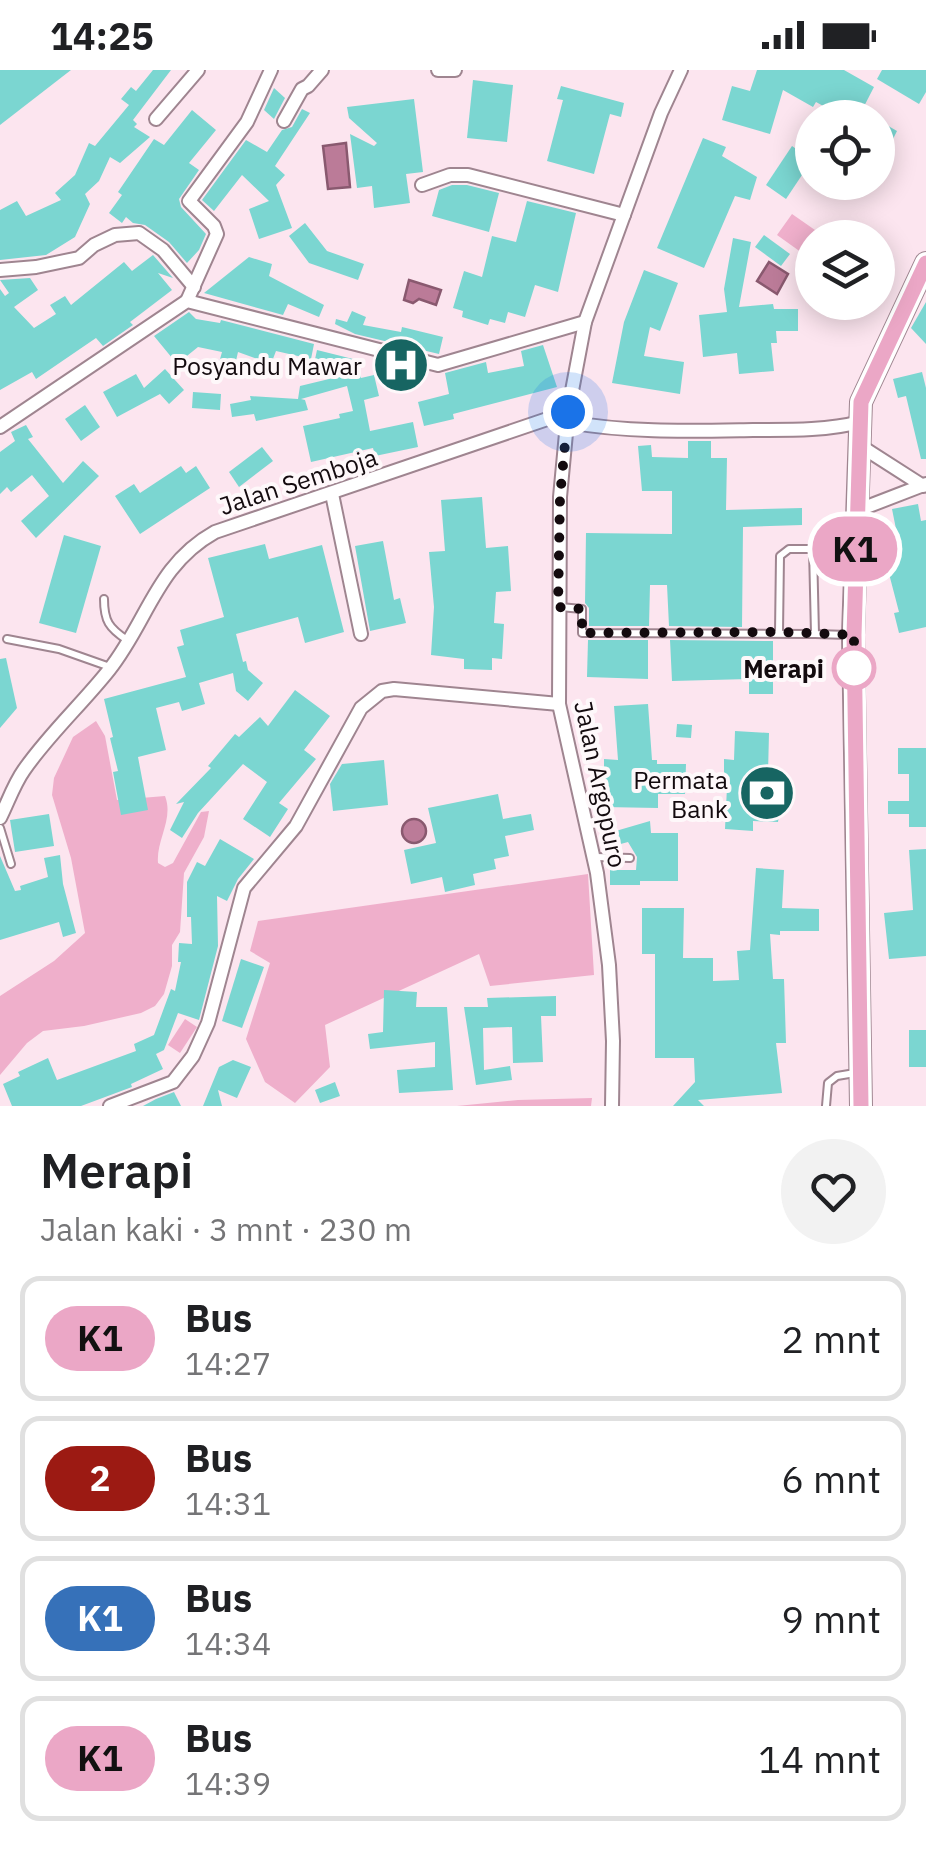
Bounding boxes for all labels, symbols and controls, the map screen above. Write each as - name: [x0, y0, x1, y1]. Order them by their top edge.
- text: 14:25: [50, 11, 154, 60]
- map controls: [795, 100, 895, 320]
- button: locate: [795, 100, 895, 200]
- button: layers: [795, 220, 895, 320]
- hospital icon: Posyandu Mawar: [371, 335, 431, 395]
- place label: Posyandu Mawar: [172, 349, 362, 382]
- your location: [543, 387, 593, 437]
- street label: Jalan Semboja: [215, 440, 381, 522]
- line badge: K1: [810, 516, 900, 582]
- text: K1: [832, 526, 878, 572]
- marker: Merapi: [833, 647, 875, 689]
- place label: Merapi: [743, 652, 824, 685]
- street label: Jalan Argopuro: [567, 698, 635, 870]
- place label: Permata Bank: [633, 763, 728, 825]
- bank icon: Permata Bank: [737, 763, 797, 823]
- text: Merapi: [40, 1139, 193, 1201]
- button: heart: [781, 1139, 886, 1244]
- text: Jalan kaki · 3 mnt · 230 m: [40, 1208, 412, 1250]
- text: Bus: [185, 1293, 252, 1342]
- text: 2 mnt: [781, 1314, 881, 1363]
- text: K1: [77, 1315, 123, 1361]
- text: 14:27: [185, 1342, 271, 1384]
- text: Bus: [185, 1433, 252, 1482]
- text: 6 mnt: [781, 1454, 881, 1503]
- text: 2: [89, 1455, 111, 1501]
- text: 14:31: [185, 1482, 271, 1524]
- text: Bus: [185, 1573, 252, 1622]
- text: 9 mnt: [781, 1594, 881, 1643]
- text: K1: [77, 1595, 123, 1641]
- text: 14:34: [185, 1622, 271, 1664]
- text: Bus: [185, 1713, 252, 1762]
- text: 14 mnt: [758, 1734, 881, 1783]
- text: K1: [77, 1735, 123, 1781]
- text: 14:39: [185, 1762, 271, 1804]

